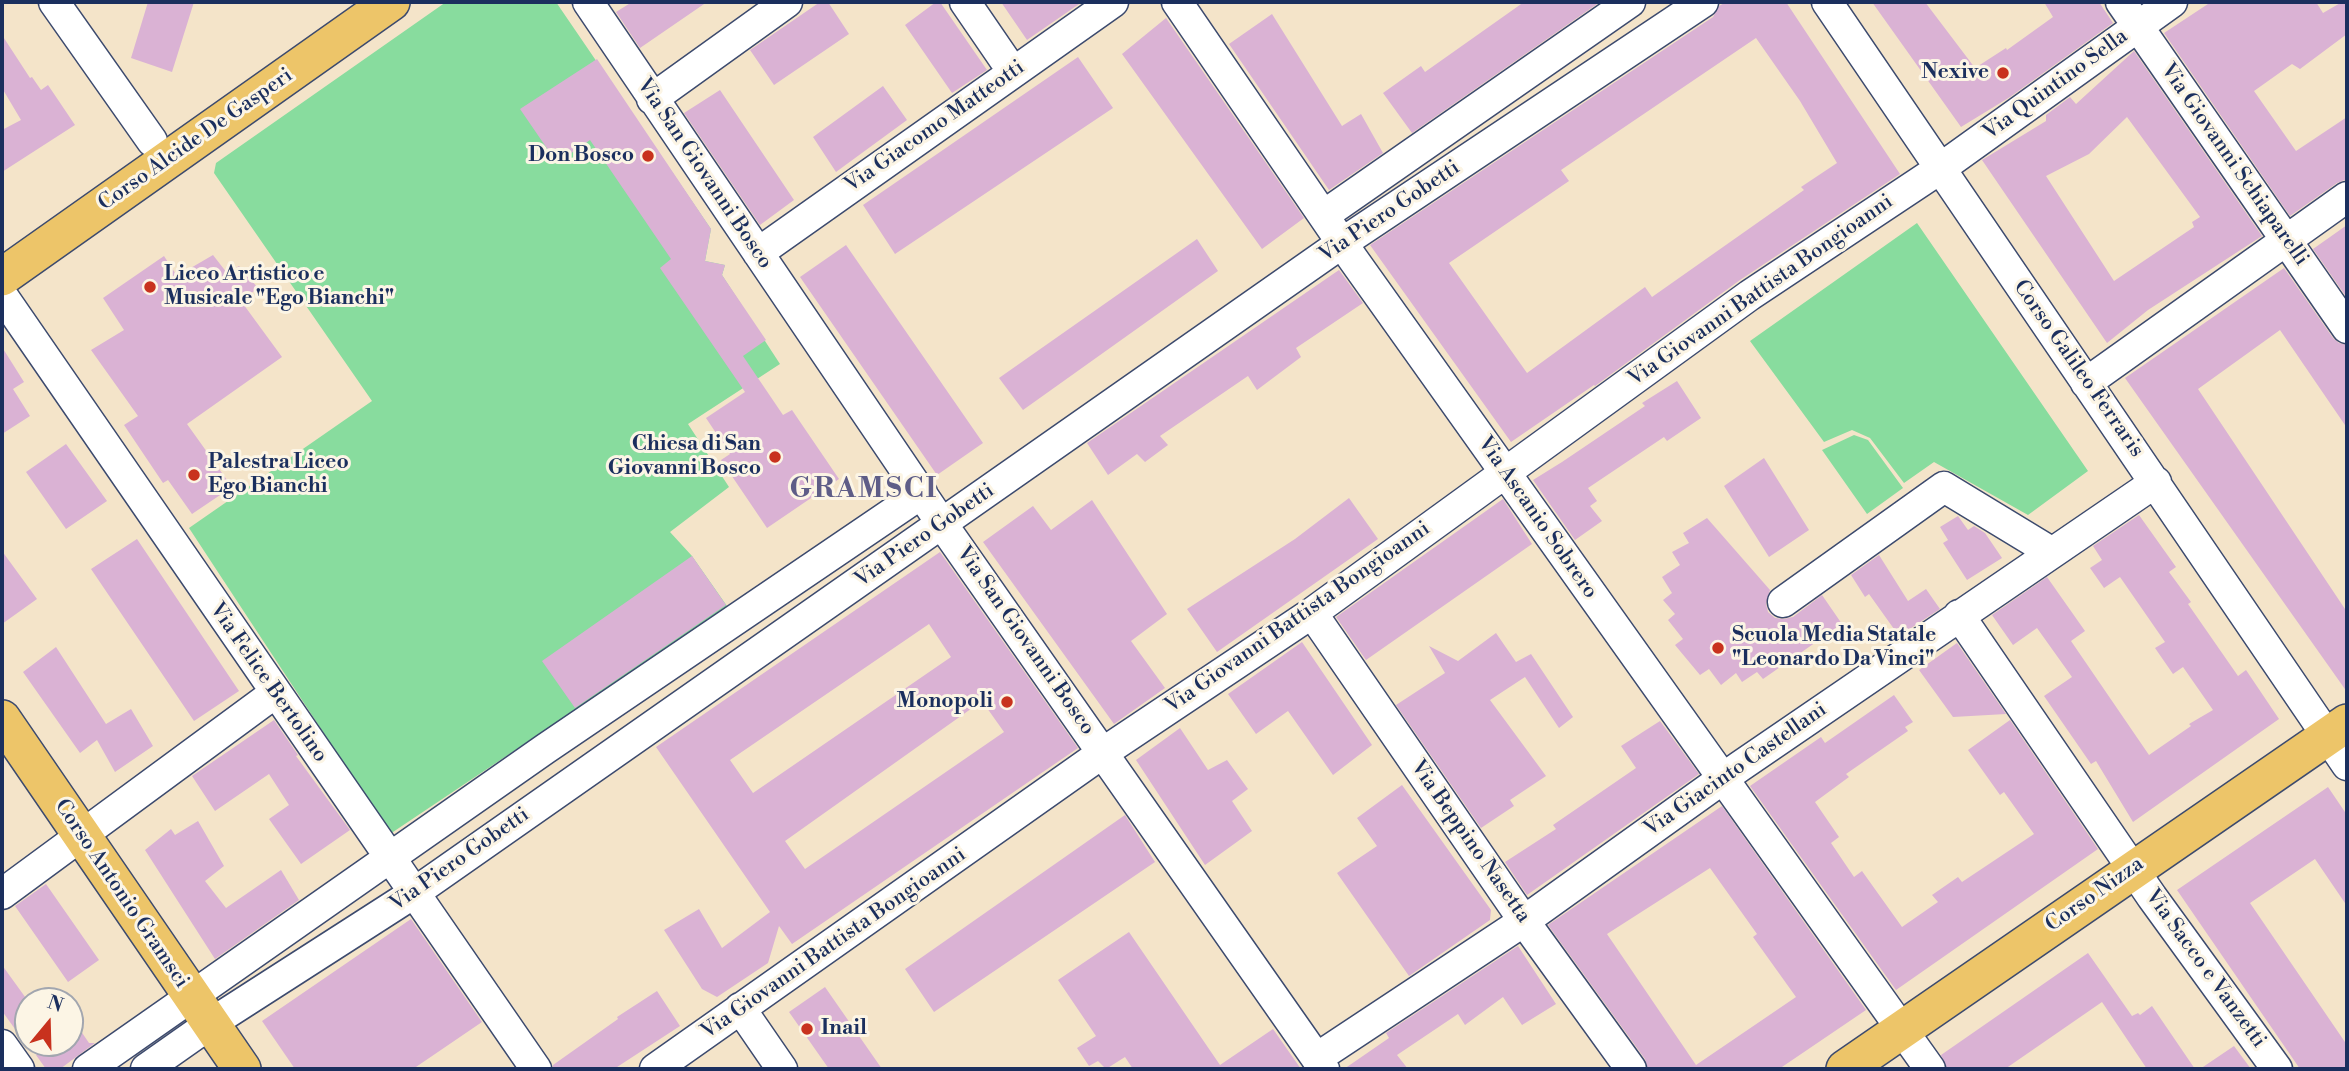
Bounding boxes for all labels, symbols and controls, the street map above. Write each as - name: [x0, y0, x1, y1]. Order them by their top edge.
- street label: Via Quintino Sella: [1979, 24, 2133, 146]
- street label: Via Giacomo Matteotti: [840, 55, 1030, 199]
- street label: Via Giovanni Schiaparelli: [2155, 59, 2313, 271]
- place label: Nexive: [1921, 60, 1989, 86]
- street label: Corso Alcide De Gasperi: [94, 63, 298, 217]
- marker: Nexive: [1995, 65, 2011, 81]
- street label: Via San Giovanni Bosco: [631, 74, 777, 274]
- place label: Don Bosco: [528, 143, 634, 169]
- marker: Don Bosco: [640, 148, 656, 164]
- street label: Via Piero Gobetti: [1315, 156, 1465, 268]
- street label: Via Giovanni Battista Bongioanni: [1624, 190, 1898, 392]
- place label: Liceo Artistico e Musicale "Ego Bianchi": [164, 262, 394, 312]
- street label: Corso Galileo Ferraris: [2007, 276, 2149, 462]
- marker: Liceo Artistico e Musicale "Ego Bianchi": [142, 279, 158, 295]
- place label: Chiesa di San Giovanni Bosco: [608, 432, 761, 482]
- street label: Via Ascanio Sobrero: [1472, 432, 1602, 604]
- marker: Chiesa di San Giovanni Bosco: [767, 449, 783, 465]
- place label: Palestra Liceo Ego Bianchi: [208, 450, 349, 500]
- marker: Palestra Liceo Ego Bianchi: [186, 467, 202, 483]
- district label: GRAMSCI: [790, 473, 938, 507]
- street label: Via Piero Gobetti: [851, 479, 999, 593]
- street label: Via Giovanni Battista Bongioanni: [1161, 517, 1435, 719]
- street label: Via San Giovanni Bosco: [950, 542, 1100, 740]
- street label: Via Felice Bertolino: [204, 598, 332, 768]
- place label: Scuola Media Statale "Leonardo Da Vinci": [1732, 623, 1936, 673]
- marker: Scuola Media Statale "Leonardo Da Vinci": [1710, 640, 1726, 656]
- place label: Monopoli: [897, 689, 993, 715]
- marker: Monopoli: [999, 694, 1015, 710]
- street label: Via Giacinto Castellani: [1640, 697, 1832, 843]
- street label: Via Beppino Nasetta: [1404, 756, 1536, 928]
- street label: Corso Antonio Gramsci: [48, 795, 194, 993]
- street label: Via Piero Gobetti: [386, 803, 534, 917]
- street label: Via Giovanni Battista Bongioanni: [697, 843, 971, 1045]
- street label: Corso Nizza: [2041, 852, 2149, 938]
- street label: Via Sacco e Vanzetti: [2139, 885, 2271, 1053]
- north arrow: [14, 987, 84, 1057]
- text: N: [44, 990, 66, 1018]
- place label: Inail: [821, 1016, 867, 1042]
- marker: Inail: [799, 1021, 815, 1037]

